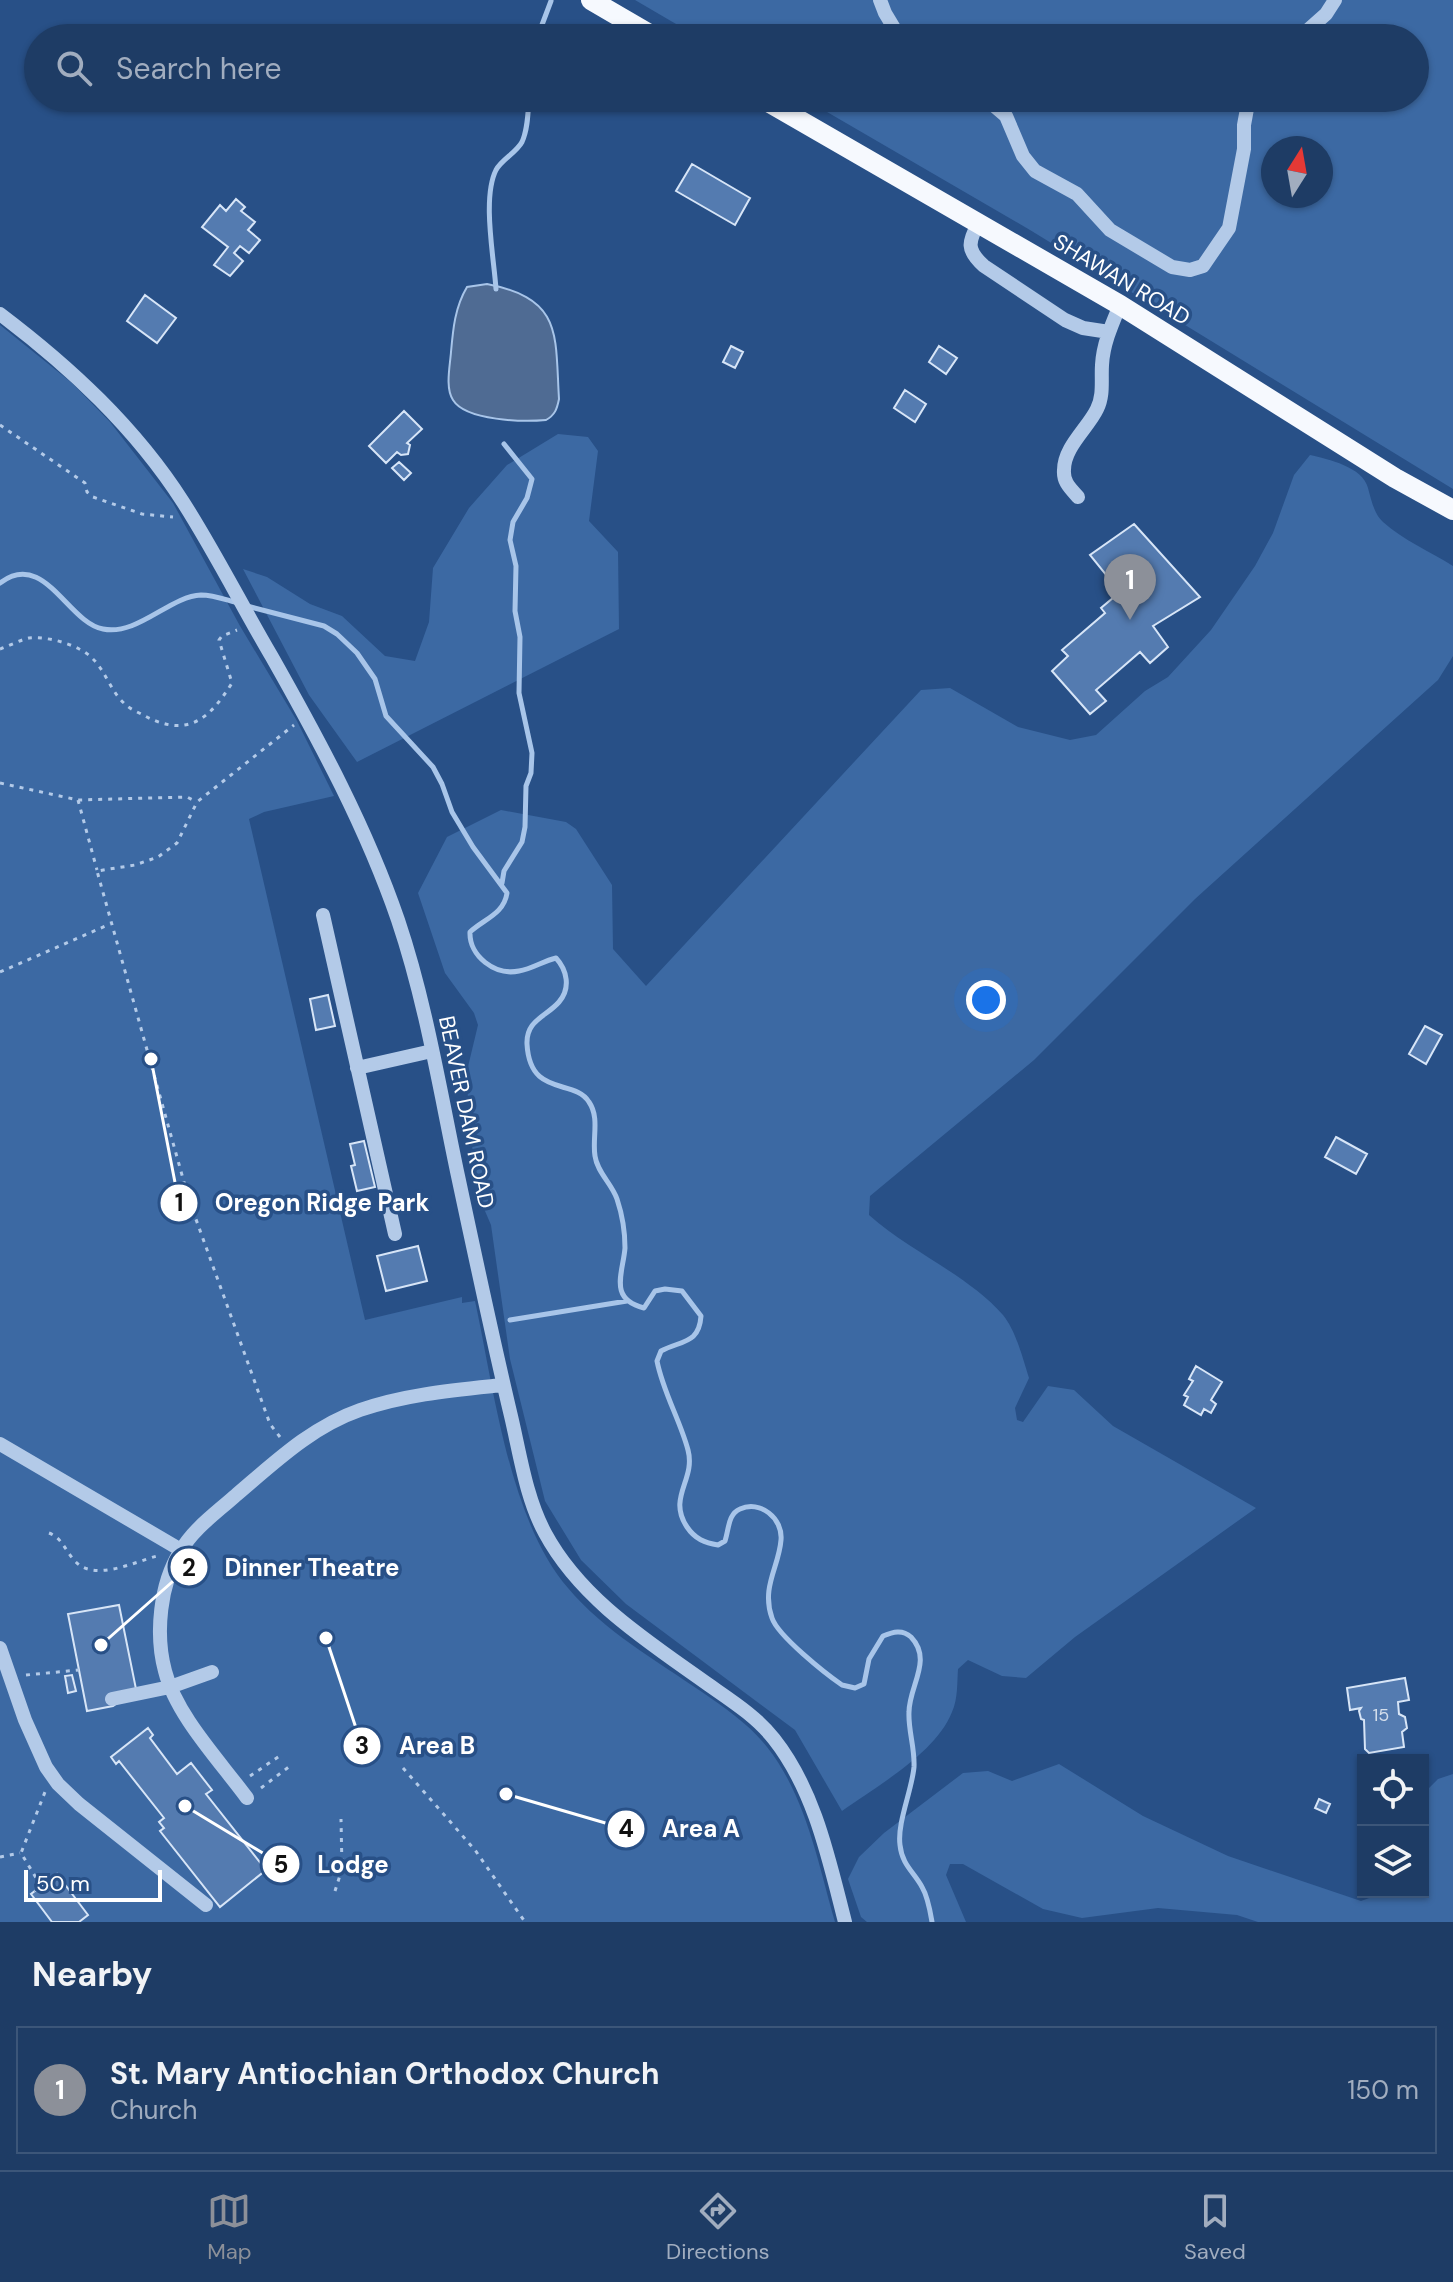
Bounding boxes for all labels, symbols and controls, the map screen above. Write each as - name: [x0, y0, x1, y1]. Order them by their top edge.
- search box: [24, 24, 1429, 112]
- icon: search: [52, 46, 96, 90]
- text: Search here: [116, 49, 282, 88]
- north arrow: [1261, 136, 1333, 208]
- street label: SHAWAN ROAD: [1048, 227, 1196, 332]
- pin: 1: [1104, 554, 1156, 620]
- your location: [966, 980, 1006, 1020]
- street label: BEAVER DAM ROAD: [432, 1013, 501, 1211]
- callout: Oregon Ridge Park: [159, 1179, 445, 1227]
- text: 1: [175, 1187, 183, 1218]
- text: Oregon Ridge Park: [215, 1187, 429, 1218]
- callout: Dinner Theatre: [169, 1543, 416, 1591]
- text: 2: [182, 1552, 196, 1583]
- text: Dinner Theatre: [224, 1552, 400, 1583]
- house number: 15: [1373, 1703, 1389, 1727]
- callout: Area B: [342, 1722, 491, 1770]
- text: 3: [355, 1730, 369, 1761]
- text: Area B: [399, 1730, 475, 1761]
- map controls: [1357, 1754, 1429, 1898]
- button: locate: [1357, 1754, 1429, 1826]
- callout: Area A: [606, 1805, 756, 1853]
- text: 4: [618, 1813, 634, 1844]
- text: Area A: [662, 1813, 740, 1844]
- button: layers: [1357, 1826, 1429, 1898]
- callout: Lodge: [261, 1840, 405, 1888]
- text: 5: [274, 1849, 288, 1880]
- text: Lodge: [317, 1849, 389, 1880]
- scale bar: [24, 1866, 162, 1902]
- text: 50 m: [36, 1869, 90, 1898]
- text: Nearby: [32, 1952, 152, 1997]
- text: St. Mary Antiochian Orthodox Church: [110, 2054, 660, 2093]
- text: 1: [55, 2073, 65, 2107]
- text: 150 m: [1347, 2073, 1419, 2107]
- text: Church: [110, 2093, 197, 2127]
- tab: Map: [207, 2189, 252, 2266]
- tab: Directions: [666, 2189, 770, 2266]
- tab: Saved: [1184, 2189, 1246, 2266]

